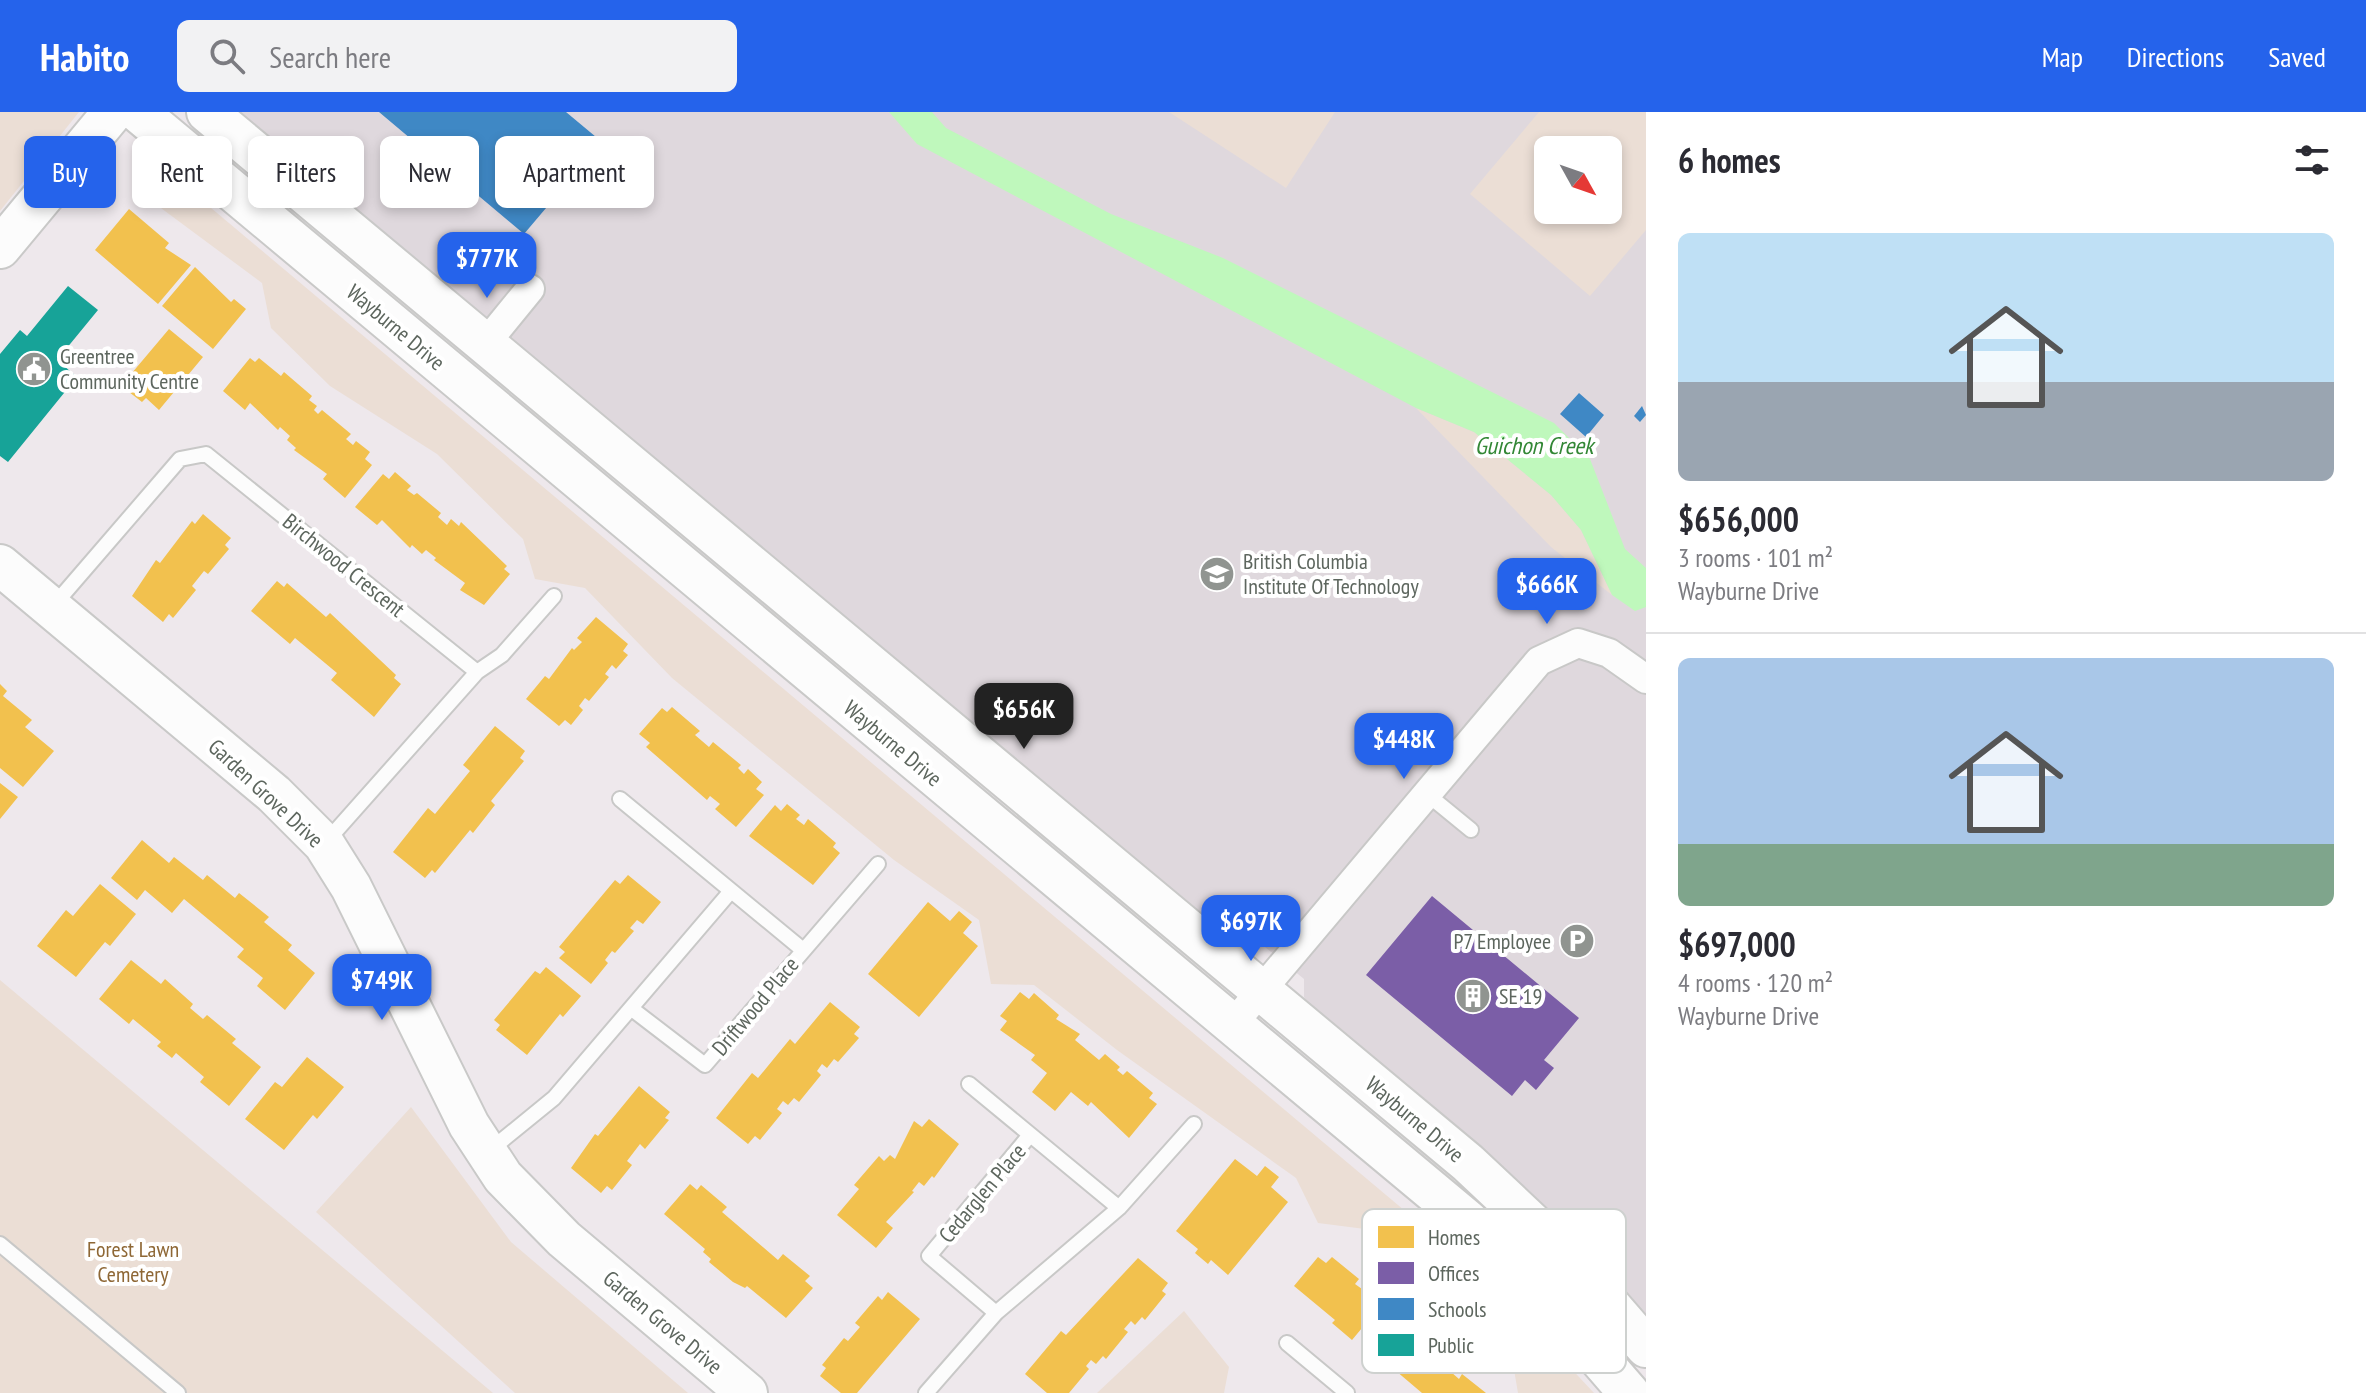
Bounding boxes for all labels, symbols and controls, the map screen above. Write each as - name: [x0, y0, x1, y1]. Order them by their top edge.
- search box: [177, 20, 737, 92]
- text: Habito: [40, 32, 129, 81]
- icon: search: [205, 34, 249, 78]
- text: Search here: [269, 37, 391, 76]
- text: Map: [2042, 38, 2083, 75]
- text: Directions: [2127, 38, 2224, 75]
- text: Saved: [2268, 38, 2326, 75]
- chip: Buy: [24, 136, 116, 208]
- chip: Rent: [132, 136, 232, 208]
- chip: Filters: [248, 136, 364, 208]
- chip: New: [380, 136, 479, 208]
- chip: Apartment: [495, 136, 654, 208]
- north arrow: [1534, 136, 1622, 224]
- map controls: [1534, 136, 1622, 224]
- text: 6 homes: [1678, 138, 1781, 182]
- icon: filters: [2290, 138, 2334, 182]
- pin: $777K: [431, 232, 543, 300]
- text: $777K: [455, 241, 519, 274]
- street label: Wayburne Drive: [341, 278, 451, 376]
- icon: home: [1934, 285, 2078, 429]
- place label: Greentree Community Centre: [60, 342, 199, 395]
- public building icon: Greentree Community Centre: [15, 350, 53, 388]
- water label: Guichon Creek: [1475, 430, 1596, 461]
- text: $656,000: [1678, 497, 1799, 541]
- street label: Birchwood Crescent: [277, 507, 411, 623]
- text: 3 rooms · 101 m²: [1678, 541, 1833, 574]
- place label: British Columbia Institute Of Technology: [1243, 547, 1419, 600]
- school or university icon: British Columbia Institute Of Technology: [1198, 555, 1236, 593]
- pin: $666K: [1491, 558, 1603, 626]
- text: $666K: [1515, 567, 1579, 600]
- text: Wayburne Drive: [1678, 574, 1819, 607]
- pin: $656K: [968, 683, 1080, 751]
- text: $656K: [992, 692, 1056, 725]
- street label: Wayburne Drive: [838, 694, 948, 792]
- icon: home: [1934, 710, 2078, 854]
- pin: $448K: [1348, 713, 1460, 781]
- text: $448K: [1372, 722, 1436, 755]
- street label: Garden Grove Drive: [203, 733, 329, 853]
- pin: $697K: [1195, 895, 1307, 963]
- text: $697K: [1219, 904, 1283, 937]
- parking icon: P7 Employee: [1558, 922, 1596, 960]
- text: $697,000: [1678, 922, 1796, 966]
- place label: P7 Employee: [1453, 927, 1551, 955]
- street label: Driftwood Place: [706, 951, 804, 1061]
- pin: $749K: [326, 954, 438, 1022]
- text: $749K: [350, 963, 414, 996]
- text: 4 rooms · 120 m²: [1678, 966, 1833, 999]
- building icon: SE 19: [1454, 977, 1492, 1015]
- place label: SE 19: [1499, 982, 1542, 1010]
- text: Wayburne Drive: [1678, 999, 1819, 1032]
- street label: Wayburne Drive: [1360, 1070, 1470, 1168]
- street label: Cedarglen Place: [932, 1138, 1032, 1248]
- legend: [1362, 1209, 1626, 1373]
- text: Homes: [1428, 1223, 1480, 1251]
- park label: Forest Lawn Cemetery: [87, 1235, 179, 1288]
- text: Offices: [1428, 1259, 1479, 1287]
- street label: Garden Grove Drive: [598, 1264, 728, 1380]
- text: Schools: [1428, 1295, 1487, 1323]
- text: Public: [1428, 1331, 1474, 1359]

